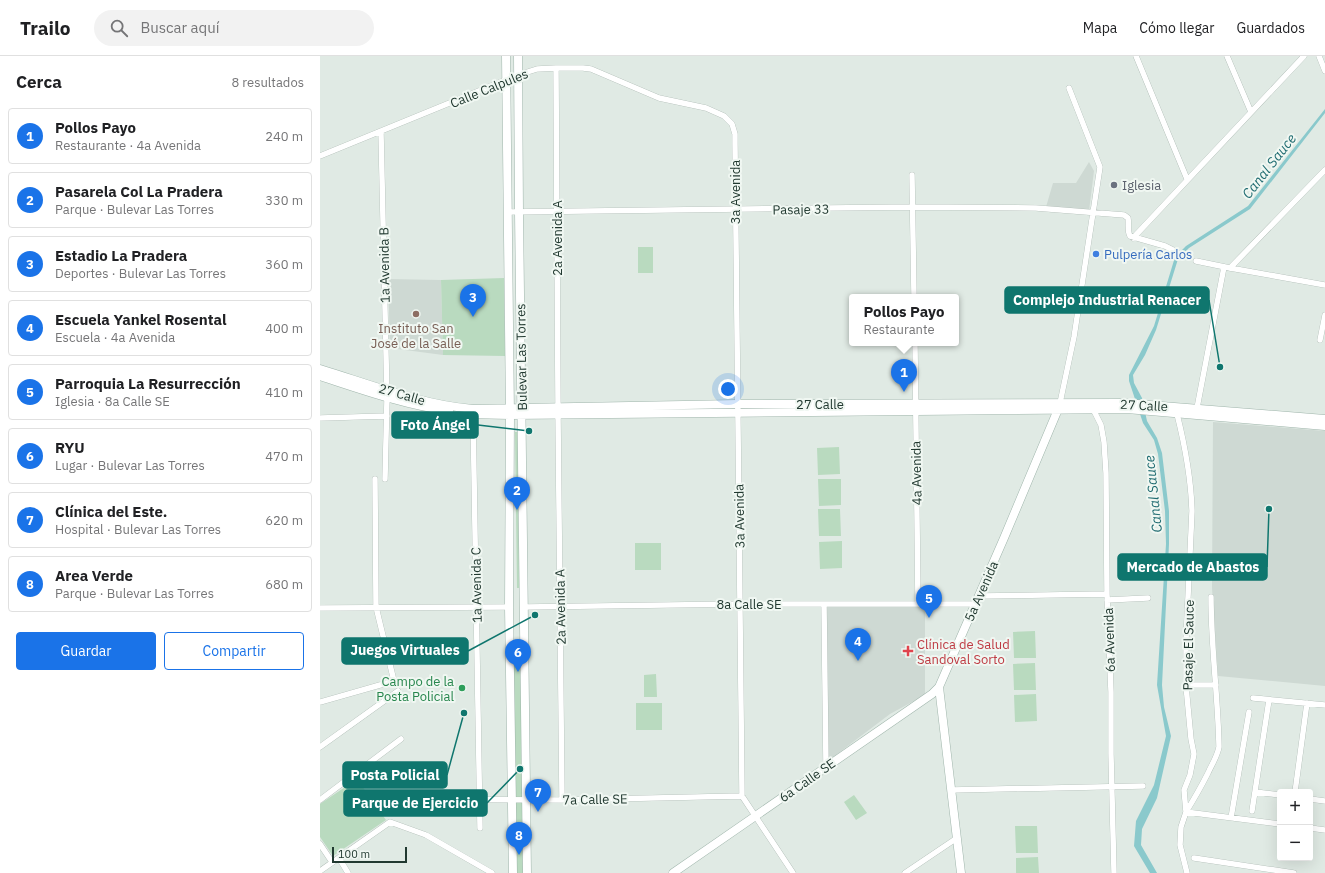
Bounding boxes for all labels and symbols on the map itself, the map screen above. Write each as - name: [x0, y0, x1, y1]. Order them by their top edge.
- street label: Calle Calpules: [448, 65, 531, 112]
- water label: Canal Sauce: [1238, 130, 1300, 202]
- street label: 3a Avenida: [727, 160, 744, 224]
- place label: Iglesia: [1122, 177, 1161, 194]
- marker: Iglesia: [1109, 180, 1119, 190]
- street label: 2a Avenida A: [549, 199, 566, 276]
- street label: Pasaje 33: [772, 201, 830, 218]
- street label: 1a Avenida B: [375, 227, 394, 303]
- place label: Pulpería Carlos: [1104, 246, 1192, 263]
- marker: Pulpería Carlos: [1091, 249, 1101, 259]
- pin: 3: [460, 284, 486, 317]
- callout: Complejo Industrial Renacer: [1005, 287, 1209, 313]
- text: Complejo Industrial Renacer: [1013, 291, 1201, 309]
- street label: Bulevar Las Torres: [512, 303, 531, 411]
- marker: Instituto San José de la Salle: [411, 309, 421, 319]
- place label: Instituto San José de la Salle: [371, 320, 461, 352]
- pin: 1: [891, 359, 917, 392]
- your location: [718, 379, 738, 399]
- street label: 27 Calle: [377, 380, 427, 409]
- street label: 27 Calle: [796, 396, 844, 413]
- street label: 27 Calle: [1120, 396, 1168, 415]
- callout: Foto Ángel: [392, 412, 478, 438]
- text: Foto Ángel: [400, 415, 470, 434]
- street label: 4a Avenida: [907, 441, 926, 505]
- water label: Canal Sauce: [1140, 455, 1166, 533]
- pin: 2: [504, 477, 530, 510]
- street label: 3a Avenida: [730, 484, 749, 548]
- street label: 1a Avenida C: [467, 547, 486, 623]
- callout: Mercado de Abastos: [1118, 554, 1267, 580]
- street label: 5a Avenida: [961, 558, 1002, 624]
- text: Mercado de Abastos: [1127, 558, 1259, 576]
- street label: 2a Avenida A: [551, 568, 570, 645]
- pin: 5: [916, 585, 942, 618]
- street label: 8a Calle SE: [716, 596, 782, 613]
- street label: Pasaje El Sauce: [1179, 599, 1198, 691]
- street label: 6a Avenida: [1100, 607, 1119, 672]
- pin: 4: [845, 628, 871, 661]
- place label: Clínica de Salud Sandoval Sorto: [917, 636, 1010, 668]
- callout: Juegos Virtuales: [342, 638, 468, 664]
- pin: 6: [505, 639, 531, 672]
- text: Juegos Virtuales: [350, 641, 460, 659]
- marker: Clínica de Salud Sandoval Sorto: [902, 645, 914, 657]
- place label: Campo de la Posta Policial: [376, 673, 454, 705]
- marker: Campo de la Posta Policial: [457, 683, 467, 693]
- street label: 6a Calle SE: [776, 755, 839, 806]
- callout: Posta Policial: [343, 762, 447, 788]
- text: Posta Policial: [351, 766, 439, 784]
- pin: 7: [525, 779, 551, 812]
- callout: Parque de Ejercicio: [344, 790, 487, 816]
- street label: 7a Calle SE: [562, 790, 628, 809]
- text: Parque de Ejercicio: [352, 794, 478, 812]
- pin: 8: [506, 822, 532, 855]
- scale bar: [332, 845, 407, 864]

